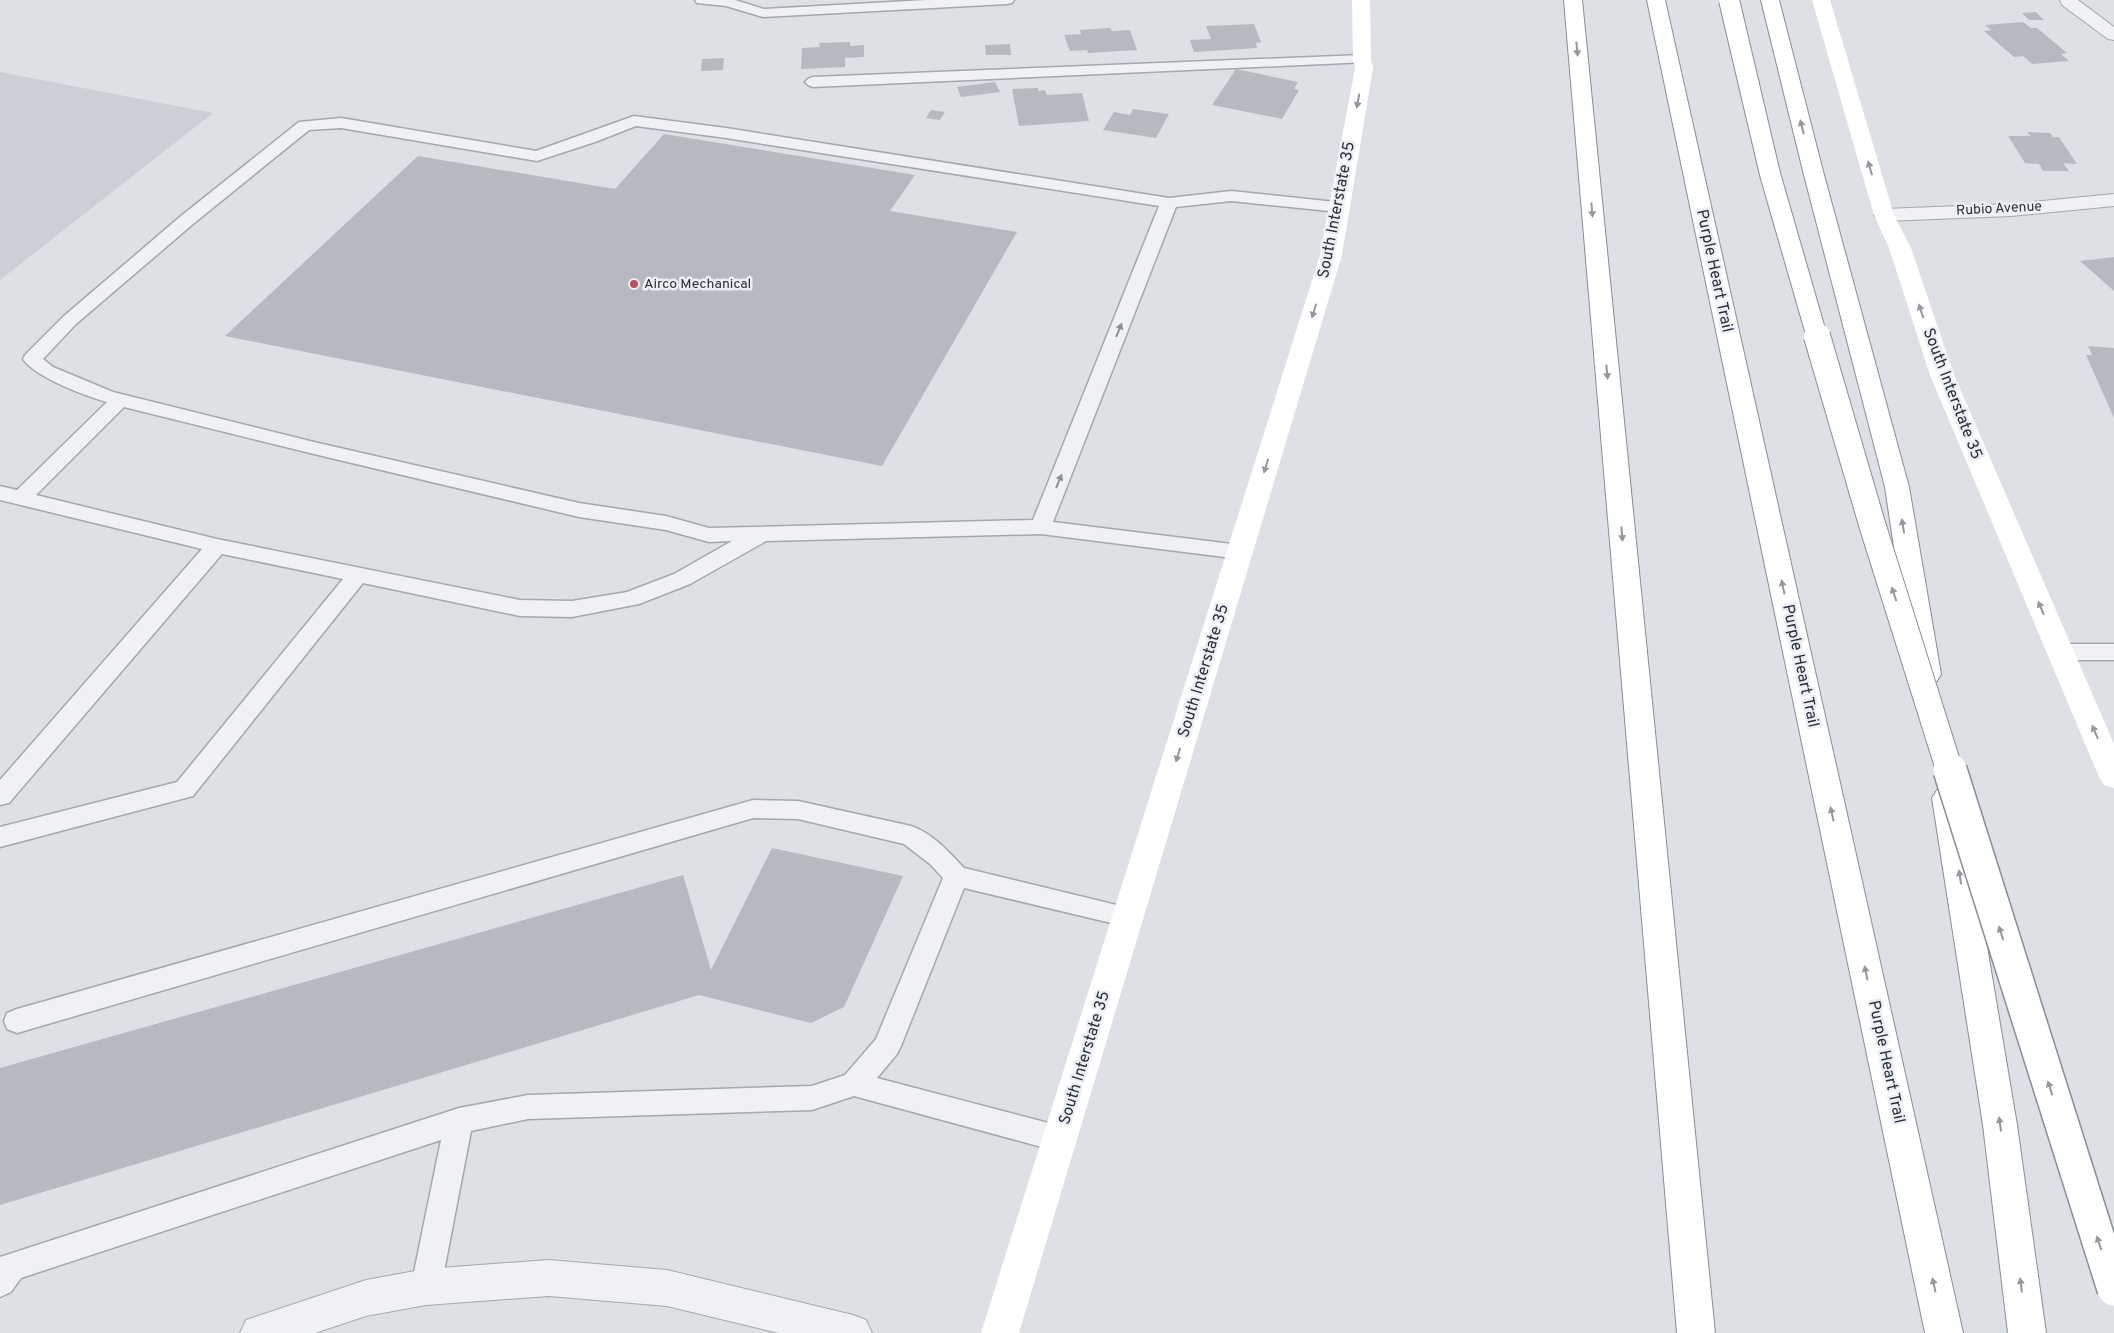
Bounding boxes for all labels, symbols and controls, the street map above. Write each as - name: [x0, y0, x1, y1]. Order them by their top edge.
- one-way arrow: [1573, 41, 1581, 57]
- one-way arrow: [1353, 93, 1361, 109]
- one-way arrow: [1798, 120, 1806, 135]
- street label: South Interstate 35: [1314, 140, 1360, 280]
- one-way arrow: [1866, 160, 1874, 175]
- street label: Rubio Avenue: [1956, 198, 2042, 220]
- one-way arrow: [1588, 203, 1596, 219]
- street label: Purple Heart Trail: [1691, 208, 1737, 334]
- place label: Airco Mechanical: [644, 276, 751, 293]
- marker: Airco Mechanical: [628, 278, 640, 290]
- one-way arrow: [1310, 303, 1318, 318]
- one-way arrow: [1916, 304, 1924, 319]
- one-way arrow: [1115, 323, 1123, 338]
- street label: South Interstate 35: [1918, 326, 1986, 462]
- one-way arrow: [1603, 364, 1611, 380]
- one-way arrow: [1262, 459, 1270, 474]
- one-way arrow: [1055, 474, 1063, 489]
- one-way arrow: [1899, 518, 1907, 534]
- one-way arrow: [1618, 526, 1626, 542]
- one-way arrow: [1779, 579, 1787, 594]
- one-way arrow: [1890, 587, 1897, 602]
- one-way arrow: [2037, 601, 2045, 615]
- street label: South Interstate 35: [1174, 602, 1234, 740]
- street label: Purple Heart Trail: [1777, 603, 1823, 729]
- one-way arrow: [2090, 725, 2098, 739]
- one-way arrow: [1173, 748, 1181, 763]
- one-way arrow: [1828, 806, 1836, 821]
- one-way arrow: [1955, 868, 1963, 884]
- one-way arrow: [1997, 925, 2004, 940]
- one-way arrow: [1862, 964, 1870, 980]
- street label: South Interstate 35: [1055, 989, 1115, 1127]
- street label: Purple Heart Trail: [1863, 999, 1909, 1125]
- one-way arrow: [2046, 1080, 2053, 1095]
- one-way arrow: [1995, 1115, 2003, 1131]
- one-way arrow: [2095, 1235, 2103, 1250]
- one-way arrow: [2016, 1276, 2024, 1292]
- one-way arrow: [1930, 1278, 1938, 1293]

